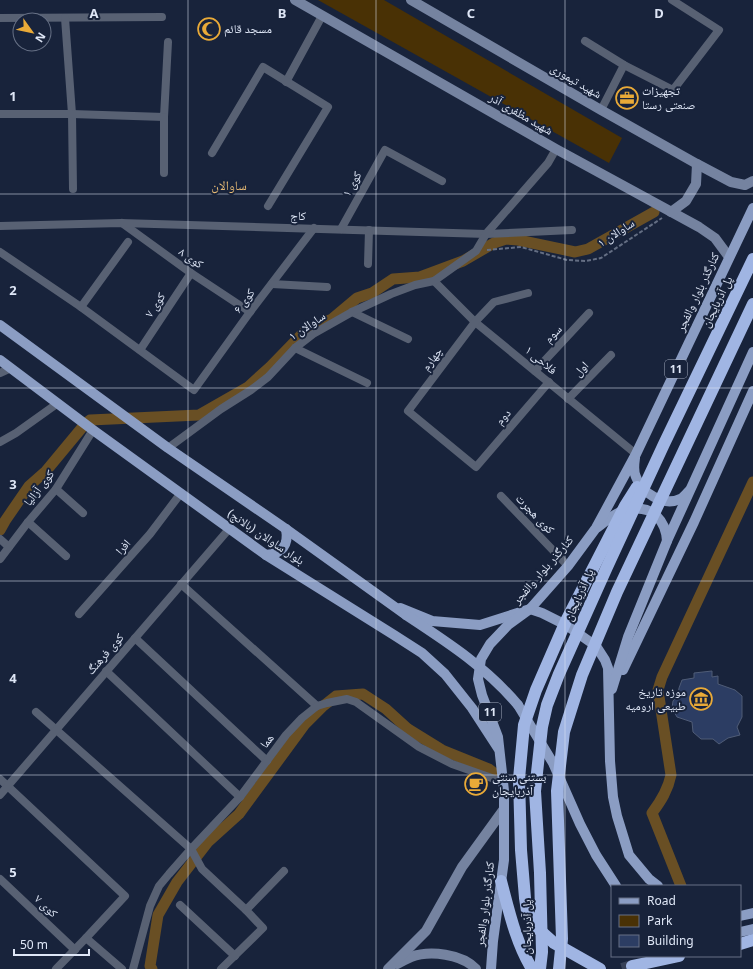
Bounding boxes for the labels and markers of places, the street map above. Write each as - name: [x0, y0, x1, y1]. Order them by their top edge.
- mosque icon: مسجد قائم: [196, 16, 222, 42]
- place label: مسجد قائم: [224, 20, 272, 37]
- place label: تجهیزات صنعتی رستا: [642, 82, 695, 113]
- office icon: تجهیزات صنعتی رستا: [614, 85, 640, 111]
- place label: موزه تاریخ طبیعی ارومیه: [626, 683, 686, 714]
- museum icon: موزه تاریخ طبیعی ارومیه: [688, 686, 714, 712]
- place label: بستنی سنتی آذربایجان: [492, 768, 546, 799]
- cafe icon: بستنی سنتی آذربایجان: [463, 771, 489, 797]

